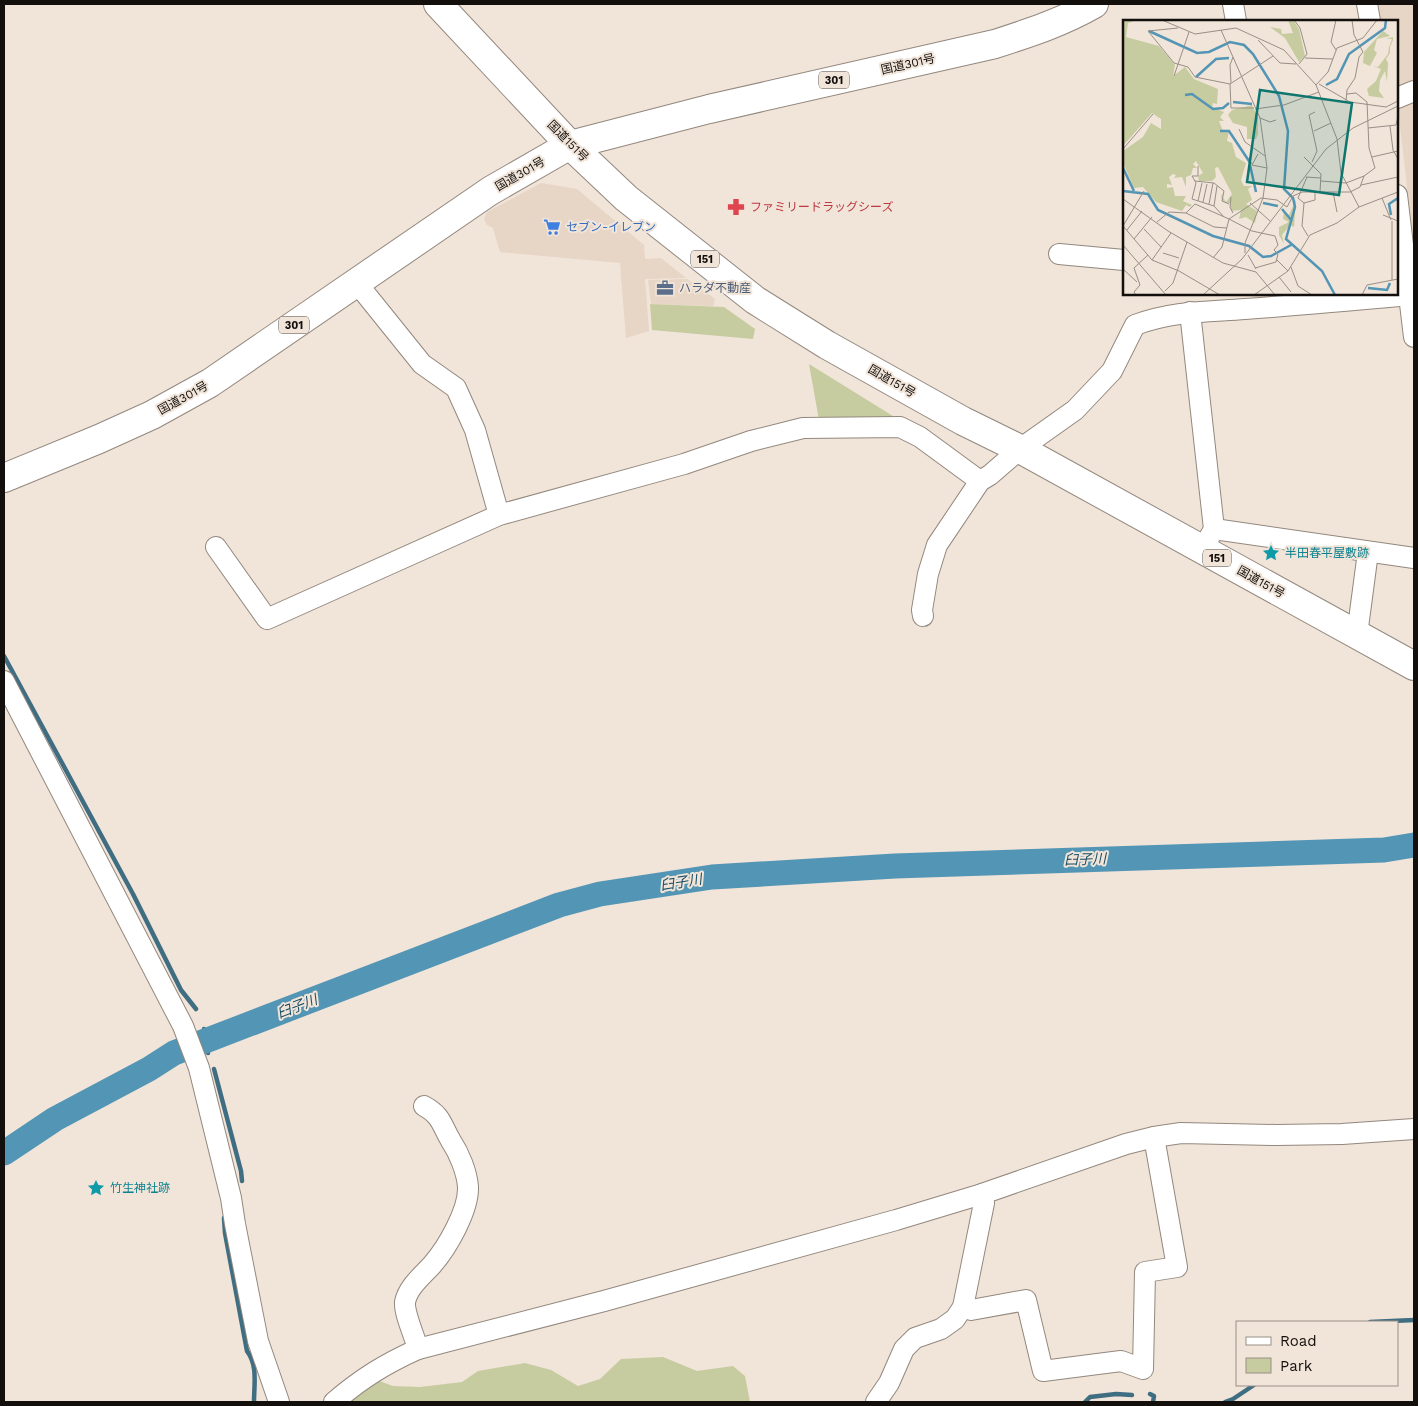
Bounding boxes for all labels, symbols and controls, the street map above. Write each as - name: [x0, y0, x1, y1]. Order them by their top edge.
- inset map: [1123, 20, 1398, 295]
- street label: 国道301号: [880, 51, 936, 77]
- road number: 301: [819, 72, 849, 88]
- street label: 国道151号: [545, 118, 591, 164]
- street label: 国道301号: [493, 154, 547, 194]
- pharmacy icon: ファミリードラッグシーズ: [726, 197, 746, 217]
- place label: ファミリードラッグシーズ: [750, 200, 893, 214]
- supermarket icon: セブン-イレブン: [542, 217, 562, 237]
- place label: セブン-イレブン: [566, 220, 656, 234]
- road number: 151: [691, 250, 719, 268]
- office icon: ハラダ不動産: [655, 278, 675, 298]
- place label: ハラダ不動産: [679, 281, 751, 295]
- road number: 301: [279, 316, 309, 334]
- street label: 国道151号: [866, 362, 918, 400]
- street label: 国道301号: [155, 379, 211, 417]
- place icon: 半田春平屋敷跡: [1261, 543, 1281, 563]
- place label: 半田春平屋敷跡: [1285, 546, 1369, 560]
- road number: 151: [1203, 550, 1231, 566]
- street label: 国道151号: [1235, 563, 1287, 601]
- water label: 臼子川: [1064, 850, 1108, 868]
- water label: 臼子川: [659, 871, 705, 893]
- water label: 臼子川: [275, 990, 321, 1021]
- place icon: 竹生神社跡: [86, 1178, 106, 1198]
- place label: 竹生神社跡: [110, 1181, 170, 1195]
- legend: [1236, 1321, 1398, 1386]
- text: Road: [1280, 1332, 1317, 1350]
- text: Park: [1280, 1357, 1313, 1375]

